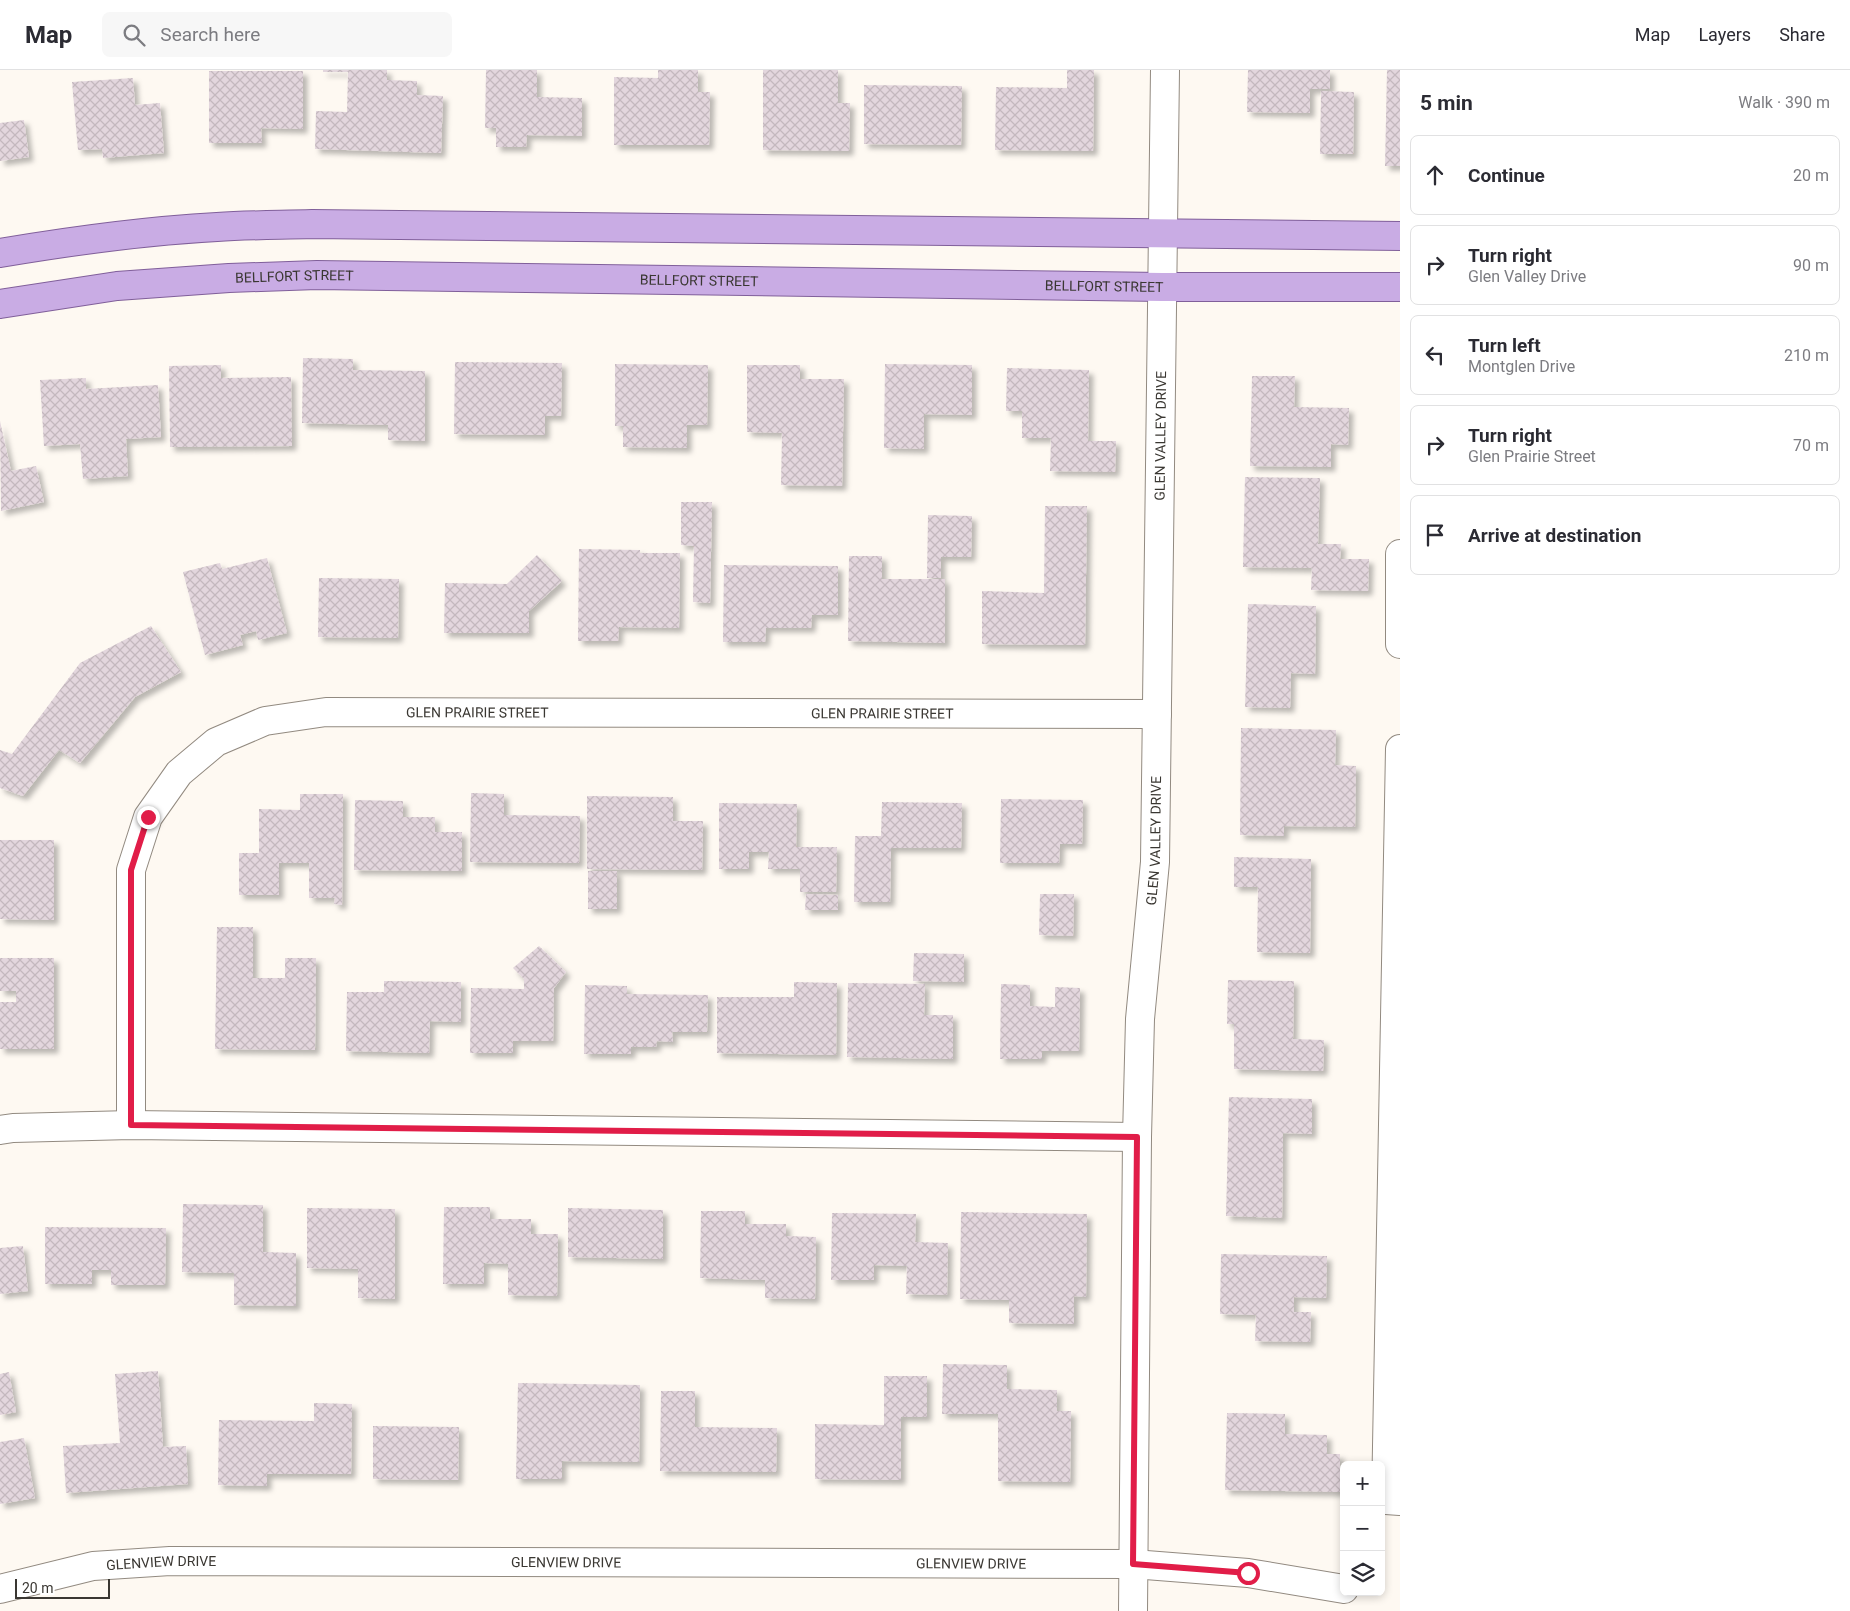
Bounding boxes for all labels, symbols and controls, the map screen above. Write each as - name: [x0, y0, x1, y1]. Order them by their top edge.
- search box: [102, 12, 452, 57]
- text: Map: [25, 21, 72, 49]
- icon: search: [120, 21, 148, 49]
- text: Search here: [160, 23, 260, 46]
- text: Map: [1635, 24, 1670, 45]
- text: Layers: [1698, 24, 1751, 45]
- text: Share: [1779, 24, 1825, 45]
- text: 5 min: [1420, 91, 1473, 115]
- text: Walk · 390 m: [1738, 93, 1830, 112]
- icon: ahead: [1421, 161, 1449, 189]
- text: Continue: [1468, 164, 1545, 187]
- text: 20 m: [1793, 166, 1829, 185]
- text: Turn right: [1468, 244, 1552, 267]
- icon: right: [1421, 251, 1449, 279]
- text: 90 m: [1793, 256, 1829, 275]
- street label: BELLFORT STREET: [235, 267, 354, 286]
- text: Glen Valley Drive: [1468, 267, 1586, 286]
- street label: BELLFORT STREET: [640, 272, 759, 289]
- street label: BELLFORT STREET: [1045, 277, 1164, 295]
- text: Turn left: [1468, 334, 1541, 357]
- icon: left: [1421, 341, 1449, 369]
- text: 210 m: [1784, 346, 1829, 365]
- text: Montglen Drive: [1468, 357, 1575, 376]
- street label: GLEN VALLEY DRIVE: [1152, 371, 1169, 501]
- text: Turn right: [1468, 424, 1552, 447]
- icon: right: [1421, 431, 1449, 459]
- text: 70 m: [1793, 436, 1829, 455]
- text: Glen Prairie Street: [1468, 447, 1596, 466]
- icon: arrive: [1421, 521, 1449, 549]
- text: Arrive at destination: [1468, 524, 1641, 547]
- street label: GLEN PRAIRIE STREET: [406, 704, 549, 721]
- street label: GLEN PRAIRIE STREET: [811, 705, 954, 722]
- street label: GLEN VALLEY DRIVE: [1143, 776, 1164, 906]
- route end: [137, 806, 160, 829]
- map controls: [1340, 1461, 1385, 1596]
- button: +: [1340, 1461, 1385, 1506]
- button: −: [1340, 1506, 1385, 1551]
- button: layers: [1340, 1551, 1385, 1596]
- street label: GLENVIEW DRIVE: [106, 1553, 216, 1573]
- street label: GLENVIEW DRIVE: [511, 1554, 621, 1570]
- street label: GLENVIEW DRIVE: [916, 1555, 1026, 1572]
- route start: [1237, 1562, 1260, 1585]
- scale bar: [15, 1576, 110, 1599]
- text: 20 m: [22, 1580, 54, 1596]

